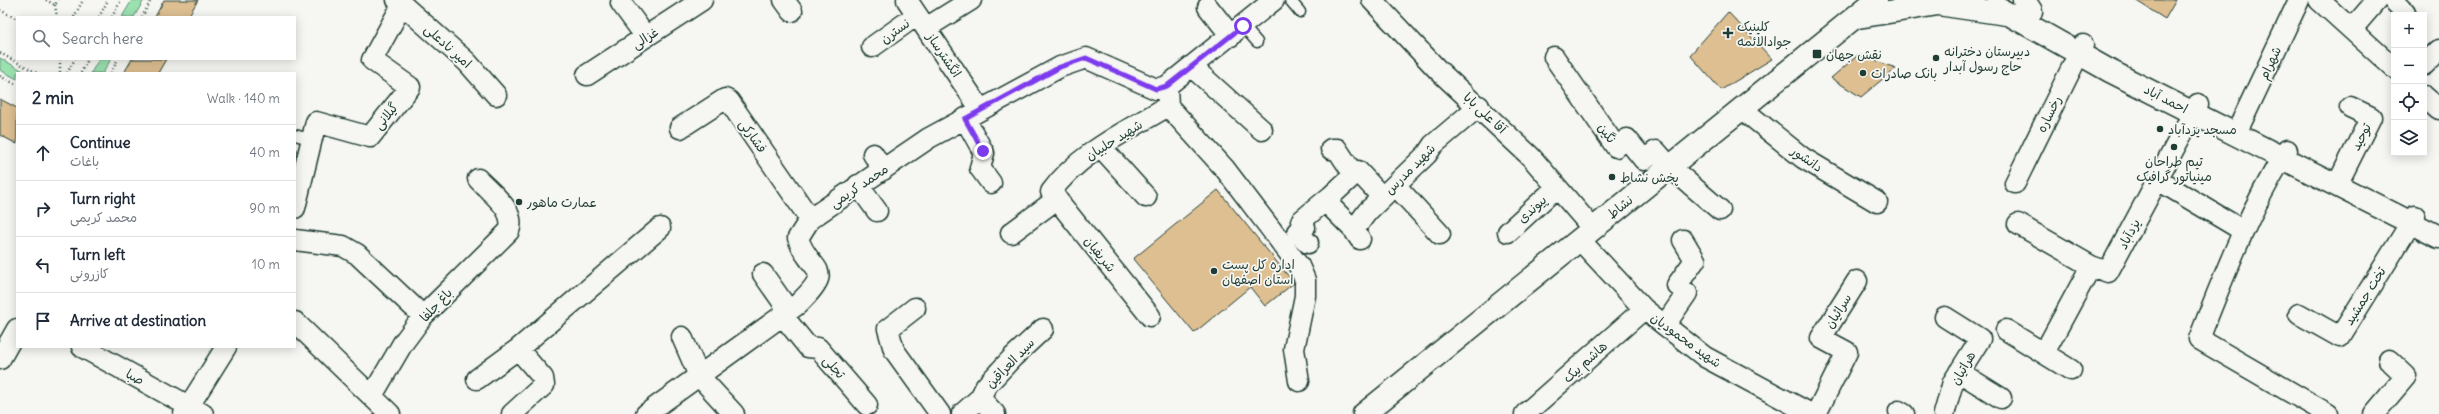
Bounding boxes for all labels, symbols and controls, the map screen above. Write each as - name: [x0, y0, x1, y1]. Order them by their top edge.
- map controls: [2391, 12, 2427, 156]
- button: +: [2391, 12, 2427, 48]
- street label: نسترن: [877, 15, 913, 47]
- search box: [16, 16, 296, 60]
- route start: [1234, 17, 1252, 35]
- place label: کلینیک جوادالائمه: [1737, 18, 1792, 50]
- street label: امیر نادعلی: [420, 20, 475, 73]
- street label: غزالی: [629, 23, 662, 54]
- icon: search: [30, 27, 52, 49]
- marker: کلینیک جوادالائمه: [1722, 27, 1734, 39]
- text: Search here: [62, 29, 143, 48]
- street label: انگشترساز: [922, 29, 965, 81]
- place label: دبیرستان دخترانه حاج رسول آبدار: [1943, 43, 2030, 76]
- street label: شهرام: [2255, 44, 2287, 83]
- place label: نقش جهان: [1826, 46, 1882, 63]
- marker: نقش جهان: [1811, 48, 1823, 60]
- button: −: [2391, 48, 2427, 84]
- marker: دبیرستان دخترانه حاج رسول آبدار: [1931, 53, 1941, 63]
- place label: بانک صادرات: [1871, 65, 1937, 82]
- marker: بانک صادرات: [1858, 68, 1868, 78]
- street label: احمد آباد: [2141, 81, 2191, 117]
- button: locate: [2391, 84, 2427, 120]
- text: 2 min: [32, 87, 74, 109]
- street label: آقا علی بابا: [1459, 89, 1511, 139]
- text: Walk · 140 m: [207, 90, 280, 107]
- street label: رخساره: [2033, 93, 2065, 135]
- street label: گیلانی: [370, 99, 403, 134]
- street label: فشارکی: [734, 116, 771, 157]
- street label: شهید حلبیان: [1082, 116, 1146, 164]
- street label: نگین: [1594, 120, 1620, 146]
- street label: توحید: [2347, 120, 2375, 154]
- button: layers: [2391, 120, 2427, 156]
- place label: مسجد یزدآباد: [2168, 121, 2237, 138]
- marker: مسجد یزدآباد: [2155, 124, 2165, 134]
- text: Continue: [70, 133, 131, 152]
- street label: شهید مدرس: [1381, 140, 1439, 198]
- icon: ahead: [32, 142, 54, 164]
- route end: [974, 142, 992, 160]
- street label: دانشور: [1787, 142, 1826, 176]
- marker: تیم طراحان مینیاتور گرافیک: [2169, 142, 2179, 152]
- text: 40 m: [249, 144, 280, 161]
- text: باغات: [70, 153, 99, 170]
- place label: تیم طراحان مینیاتور گرافیک: [2136, 153, 2212, 185]
- street label: محمد کریمی: [826, 160, 892, 213]
- place label: پخش نشاط: [1620, 169, 1679, 186]
- marker: پخش نشاط: [1607, 172, 1617, 182]
- text: Turn right: [70, 189, 135, 208]
- street label: پیوندی: [1514, 191, 1550, 227]
- street label: نشاط: [1604, 191, 1636, 223]
- place label: عمارت ماهور: [526, 194, 597, 211]
- marker: عمارت ماهور: [514, 197, 524, 207]
- icon: right: [32, 198, 54, 220]
- text: 90 m: [249, 200, 280, 217]
- text: محمد کریمی: [70, 209, 137, 226]
- street label: یزدآباد: [2114, 216, 2144, 252]
- street label: شریفیان: [1080, 233, 1120, 275]
- text: Turn left: [70, 245, 125, 264]
- icon: left: [32, 254, 54, 276]
- text: 10 m: [252, 256, 280, 273]
- place label: اداره کل پست استان اصفهان: [1222, 256, 1295, 288]
- street label: تخت جمشید: [2340, 263, 2390, 328]
- text: کازرونی: [70, 265, 109, 282]
- marker: اداره کل پست استان اصفهان: [1209, 266, 1219, 276]
- street label: باغ جلفا: [416, 284, 457, 326]
- street label: سرائیان: [1821, 290, 1855, 332]
- street label: شهید محمودیان: [1647, 309, 1725, 371]
- icon: arrive: [32, 310, 54, 332]
- text: Arrive at destination: [70, 311, 206, 330]
- street label: سید العراقین: [982, 334, 1038, 392]
- street label: هاشم بیک: [1559, 338, 1612, 388]
- street label: هراتیان: [1947, 348, 1979, 388]
- street label: تجلی: [818, 352, 849, 383]
- street label: صبا: [123, 365, 147, 389]

